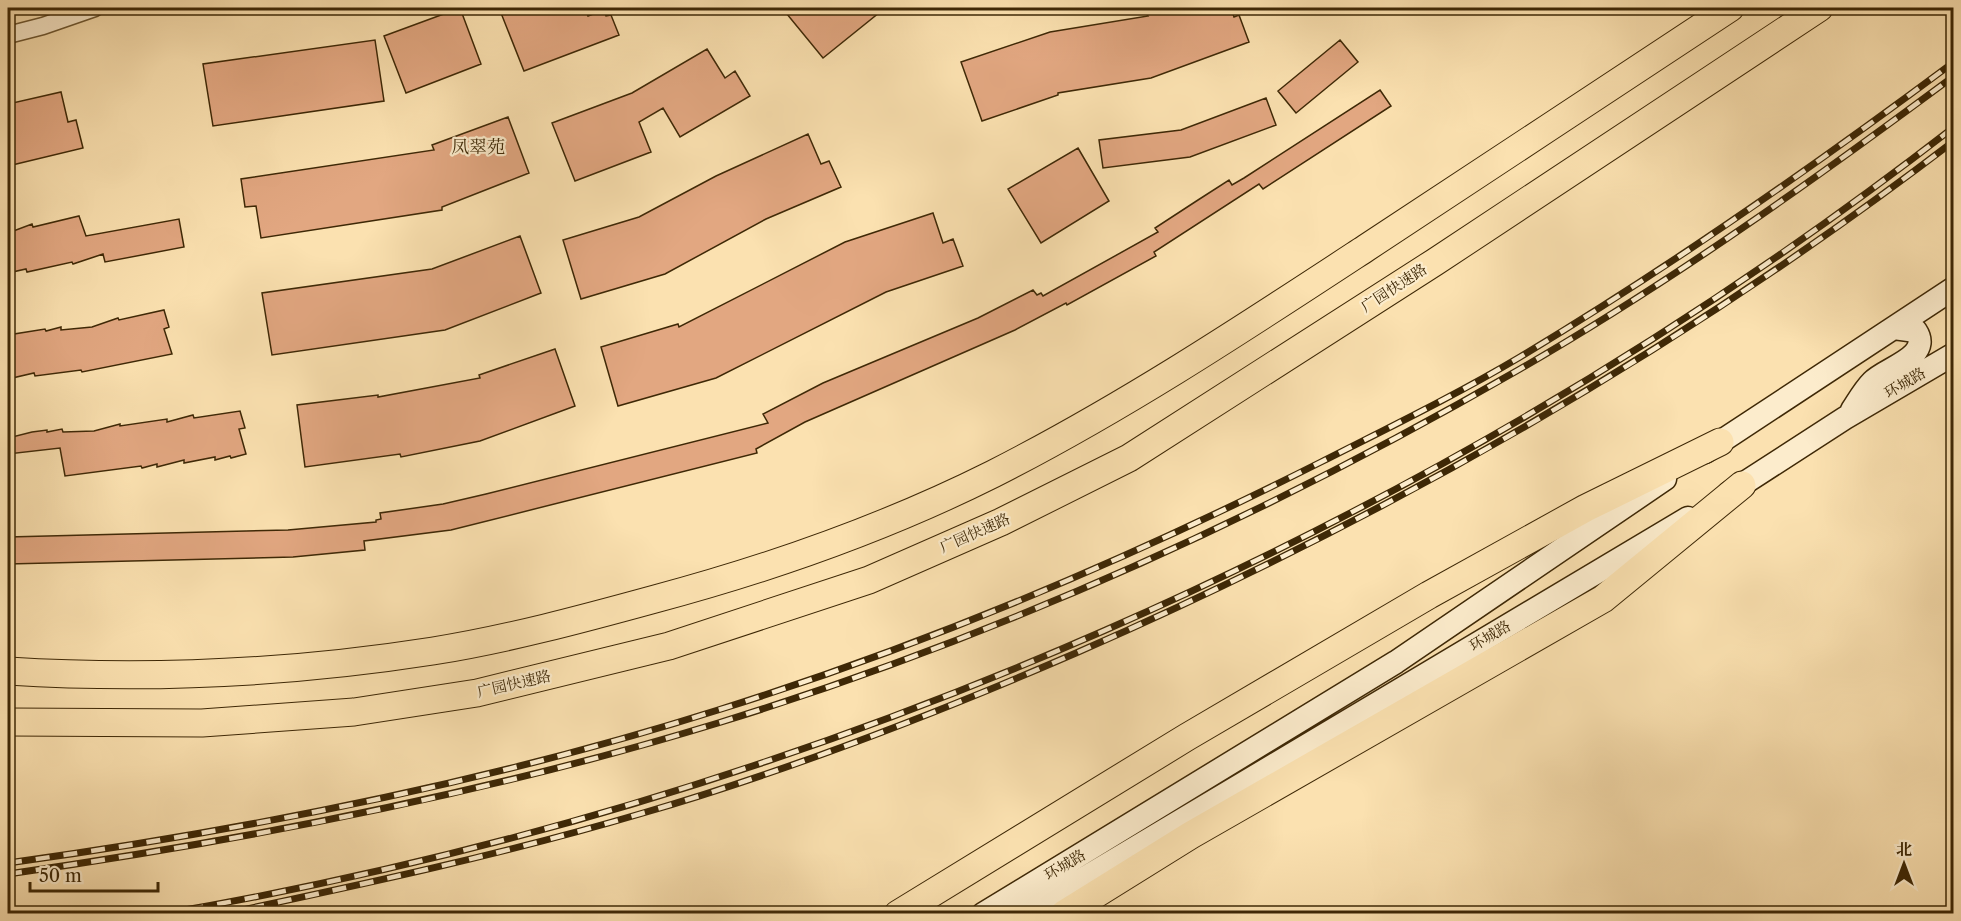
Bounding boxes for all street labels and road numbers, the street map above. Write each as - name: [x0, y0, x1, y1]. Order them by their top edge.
- street label: 广园快速路: [1357, 259, 1430, 316]
- street label: 环城路: [1881, 363, 1929, 402]
- street label: 广园快速路: [937, 509, 1013, 556]
- street label: 环城路: [1466, 616, 1514, 655]
- street label: 广园快速路: [475, 666, 553, 701]
- street label: 环城路: [1041, 845, 1089, 884]

